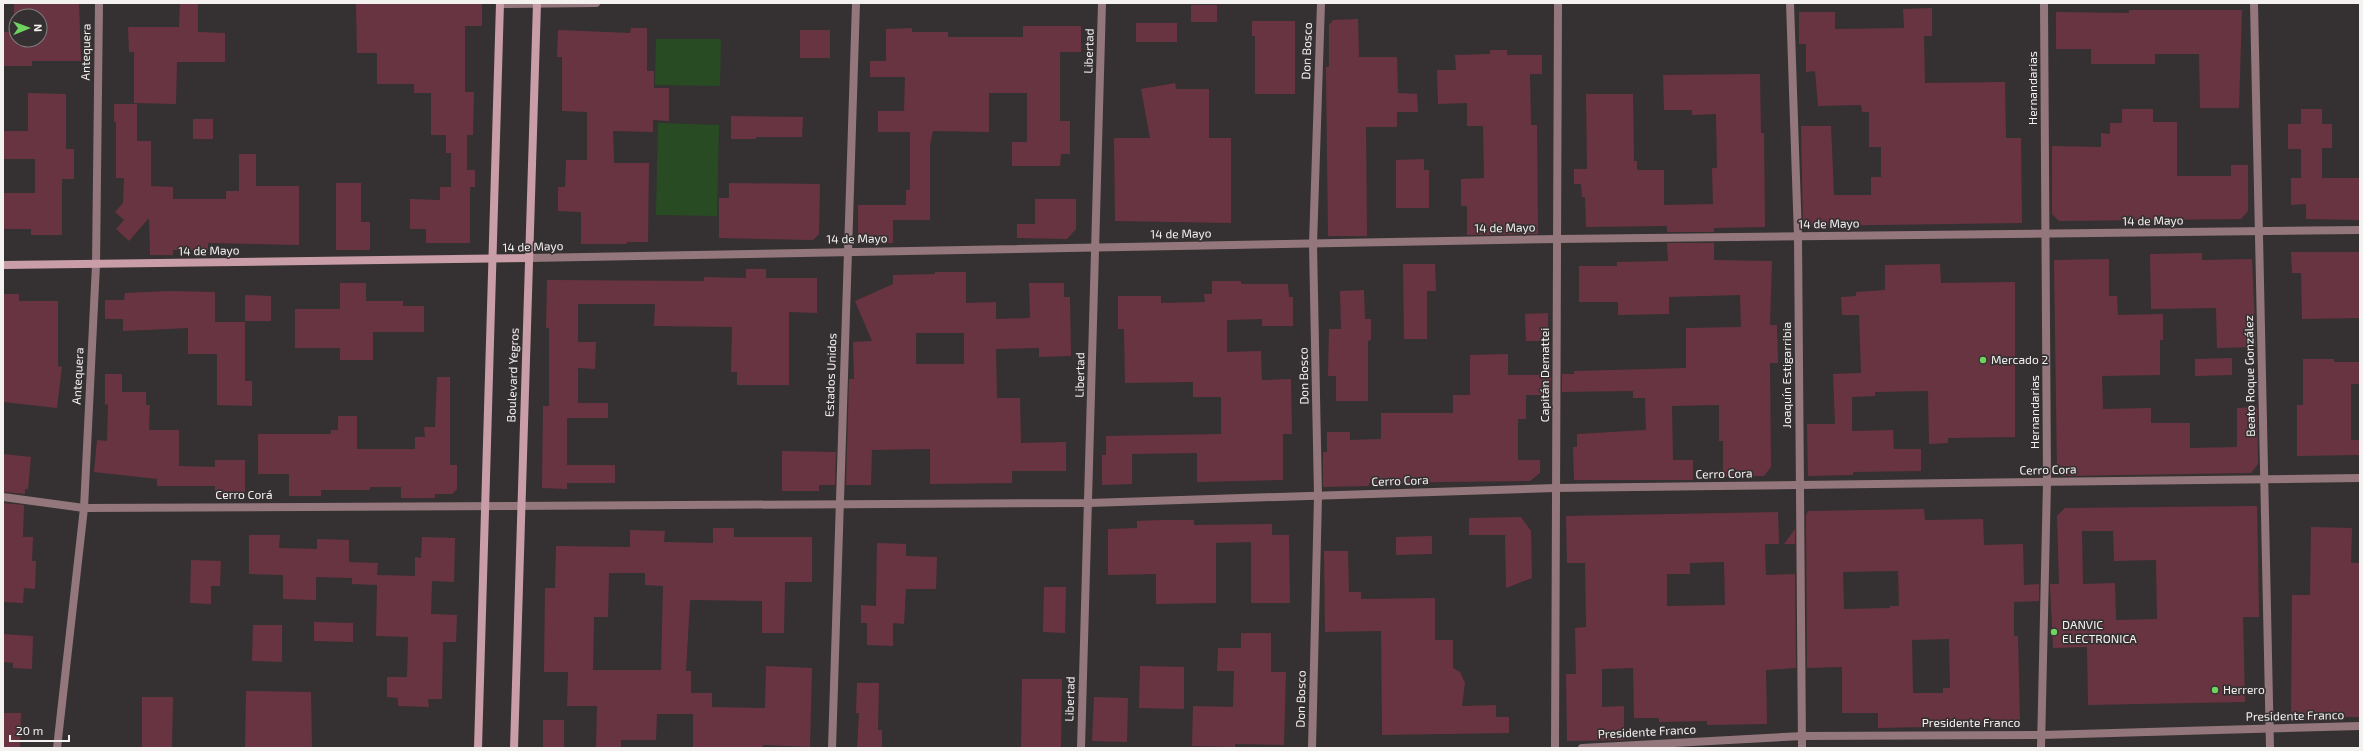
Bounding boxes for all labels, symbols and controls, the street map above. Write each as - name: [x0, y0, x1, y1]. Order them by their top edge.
- north arrow: [8, 8, 48, 48]
- street label: Don Bosco: [1298, 22, 1314, 80]
- street label: Antequera: [78, 23, 92, 81]
- text: N: [32, 24, 45, 32]
- street label: Libertad: [1080, 28, 1096, 74]
- street label: Hernandarias: [2025, 51, 2039, 125]
- street label: 14 de Mayo: [2122, 212, 2184, 228]
- street label: 14 de Mayo: [1798, 215, 1860, 231]
- street label: 14 de Mayo: [1474, 219, 1536, 235]
- street label: 14 de Mayo: [1150, 225, 1212, 241]
- street label: 14 de Mayo: [826, 230, 888, 246]
- street label: 14 de Mayo: [502, 238, 564, 254]
- street label: 14 de Mayo: [178, 242, 240, 258]
- street label: Beato Roque González: [2241, 315, 2257, 437]
- street label: Joaquín Estigarribia: [1779, 322, 1793, 428]
- street label: Boulevard Yegros: [503, 327, 521, 422]
- street label: Capitán Demattei: [1537, 328, 1551, 422]
- street label: Estados Unidos: [822, 333, 838, 417]
- street label: Antequera: [69, 347, 85, 405]
- street label: Don Bosco: [1295, 347, 1310, 405]
- street label: Libertad: [1072, 352, 1086, 398]
- place label: Mercado 2: [1991, 352, 2048, 366]
- marker: Mercado 2: [1978, 355, 1988, 365]
- street label: Hernandarias: [2027, 375, 2041, 449]
- street label: Cerro Cora: [2019, 462, 2077, 476]
- street label: Cerro Cora: [1695, 466, 1753, 480]
- street label: Cerro Cora: [1371, 472, 1429, 488]
- street label: Cerro Corá: [215, 487, 273, 501]
- place label: DANVIC ELECTRONICA: [2062, 617, 2137, 645]
- marker: DANVIC ELECTRONICA: [2049, 627, 2059, 637]
- street label: Don Bosco: [1293, 670, 1308, 728]
- street label: Libertad: [1061, 676, 1077, 722]
- place label: Herrero: [2223, 682, 2265, 696]
- marker: Herrero: [2210, 685, 2220, 695]
- street label: Presidente Franco: [2246, 707, 2345, 723]
- street label: Presidente Franco: [1922, 715, 2020, 729]
- scale bar: [10, 717, 69, 743]
- street label: Presidente Franco: [1597, 721, 1697, 741]
- text: 20 m: [16, 723, 43, 737]

